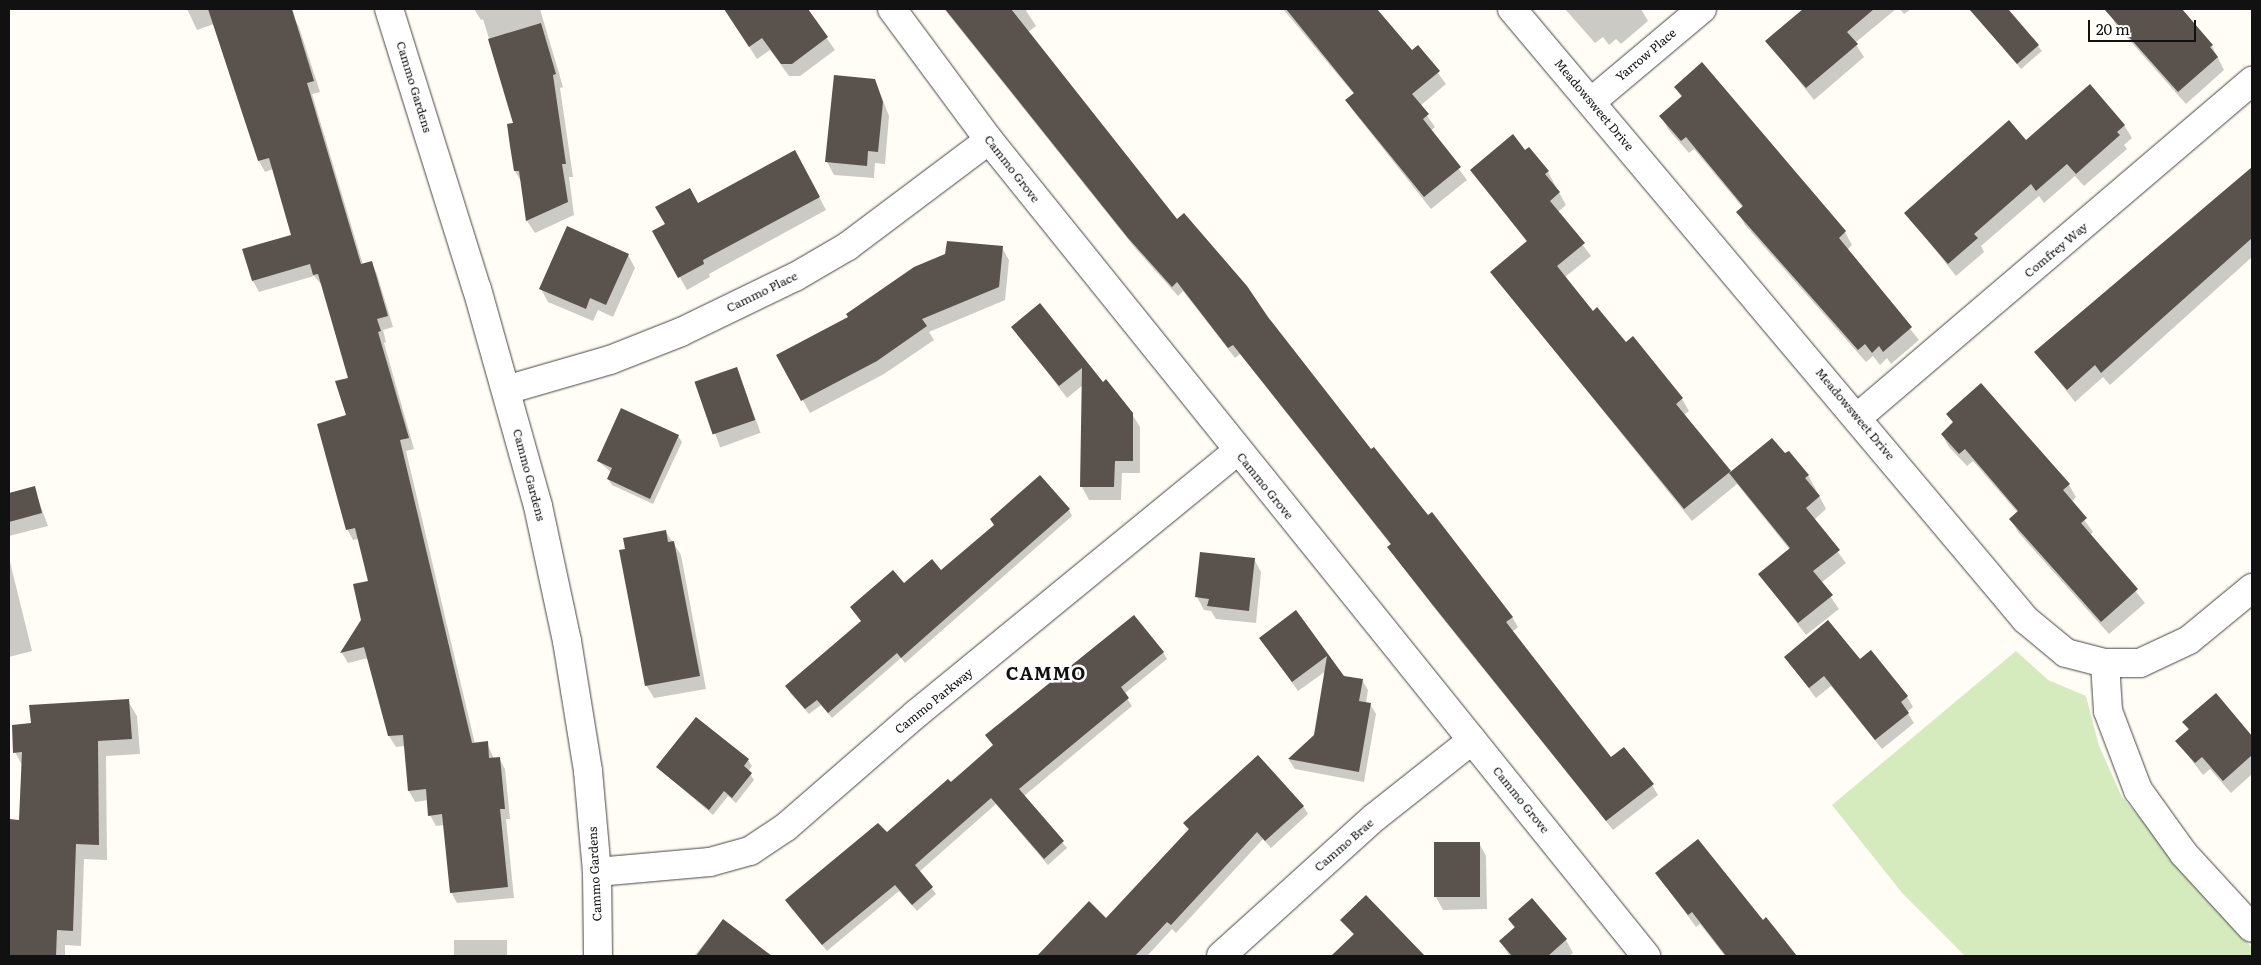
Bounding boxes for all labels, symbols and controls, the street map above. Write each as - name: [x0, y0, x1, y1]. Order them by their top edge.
- scale bar: [2091, 10, 2198, 42]
- text: 20 m: [2096, 17, 2130, 40]
- street label: Yarrow Place: [1613, 26, 1679, 84]
- street label: Cammo Gardens: [393, 40, 435, 134]
- street label: Meadowsweet Drive: [1551, 56, 1637, 154]
- street label: Cammo Grove: [981, 132, 1043, 206]
- street label: Comfrey Way: [2021, 219, 2091, 281]
- street label: Cammo Place: [724, 269, 800, 315]
- street label: Meadowsweet Drive: [1812, 365, 1898, 463]
- street label: Cammo Gardens: [510, 427, 548, 523]
- street label: Cammo Grove: [1234, 450, 1296, 522]
- district label: CAMMO: [1005, 662, 1087, 684]
- street label: Cammo Parkway: [892, 665, 976, 737]
- street label: Cammo Grove: [1490, 764, 1552, 836]
- street label: Cammo Brae: [1312, 816, 1376, 874]
- street label: Cammo Gardens: [585, 826, 605, 922]

